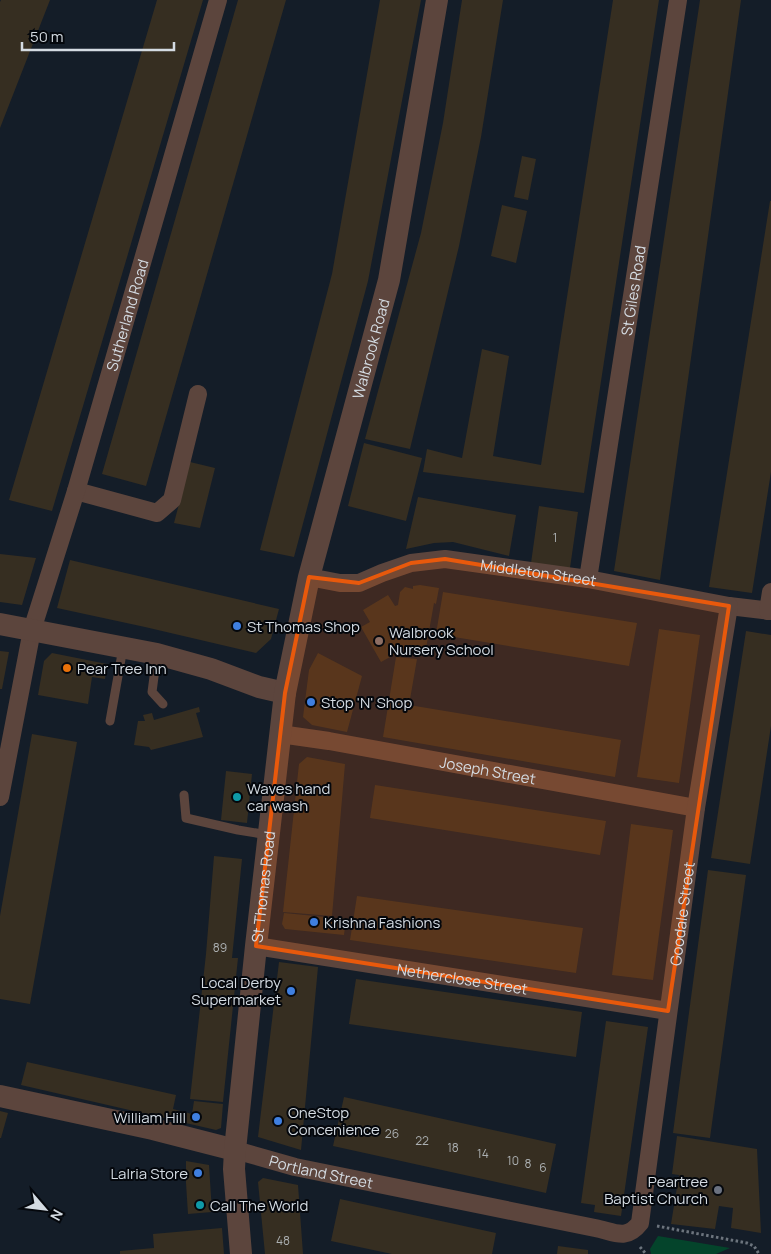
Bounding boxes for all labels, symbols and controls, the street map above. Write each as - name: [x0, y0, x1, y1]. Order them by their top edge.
- scale bar: [22, 20, 175, 52]
- text: 50 m: [30, 26, 64, 47]
- street label: St Giles Road: [615, 244, 650, 337]
- street label: Sutherland Road: [101, 257, 153, 373]
- street label: Walbrook Road: [347, 296, 394, 401]
- house number: 1: [553, 529, 557, 546]
- street label: Middleton Street: [479, 554, 598, 591]
- place label: St Thomas Shop: [247, 616, 360, 637]
- marker: St Thomas Shop: [231, 620, 243, 632]
- place label: Walbrook Nursery School: [389, 622, 494, 660]
- marker: Walbrook Nursery School: [373, 635, 385, 647]
- place label: Pear Tree Inn: [77, 658, 167, 679]
- marker: Pear Tree Inn: [61, 662, 73, 674]
- place label: Stop 'N' Shop: [321, 692, 412, 713]
- marker: Stop 'N' Shop: [305, 696, 317, 708]
- street label: Joseph Street: [438, 751, 538, 789]
- place label: Waves hand car wash: [247, 778, 330, 816]
- marker: Waves hand car wash: [231, 791, 243, 803]
- street label: St Thomas Road: [246, 830, 280, 944]
- street label: Goodale Street: [664, 860, 699, 967]
- place label: Krishna Fashions: [324, 912, 440, 933]
- marker: Krishna Fashions: [308, 916, 320, 928]
- house number: 89: [213, 939, 227, 956]
- street label: Netherclose Street: [396, 958, 529, 999]
- place label: Local Derby Supermarket: [191, 972, 281, 1010]
- marker: Local Derby Supermarket: [285, 985, 297, 997]
- place label: OneStop Concenience: [288, 1102, 380, 1140]
- place label: William Hill: [113, 1107, 186, 1128]
- marker: William Hill: [190, 1111, 202, 1123]
- marker: OneStop Concenience: [272, 1115, 284, 1127]
- house number: 26: [385, 1125, 399, 1142]
- house number: 22: [415, 1132, 429, 1149]
- house number: 18: [447, 1139, 459, 1156]
- house number: 14: [477, 1145, 489, 1162]
- street label: Portland Street: [267, 1150, 375, 1193]
- house number: 10: [507, 1152, 519, 1169]
- house number: 8: [525, 1155, 532, 1172]
- house number: 6: [539, 1159, 547, 1176]
- place label: Lalria Store: [110, 1163, 188, 1184]
- marker: Lalria Store: [192, 1167, 204, 1179]
- place label: Peartree Baptist Church: [604, 1171, 708, 1209]
- north arrow: [20, 1184, 70, 1234]
- marker: Peartree Baptist Church: [712, 1184, 724, 1196]
- place label: Call The World: [210, 1195, 309, 1216]
- marker: Call The World: [194, 1199, 206, 1211]
- text: N: [46, 1206, 68, 1224]
- house number: 48: [276, 1232, 290, 1249]

